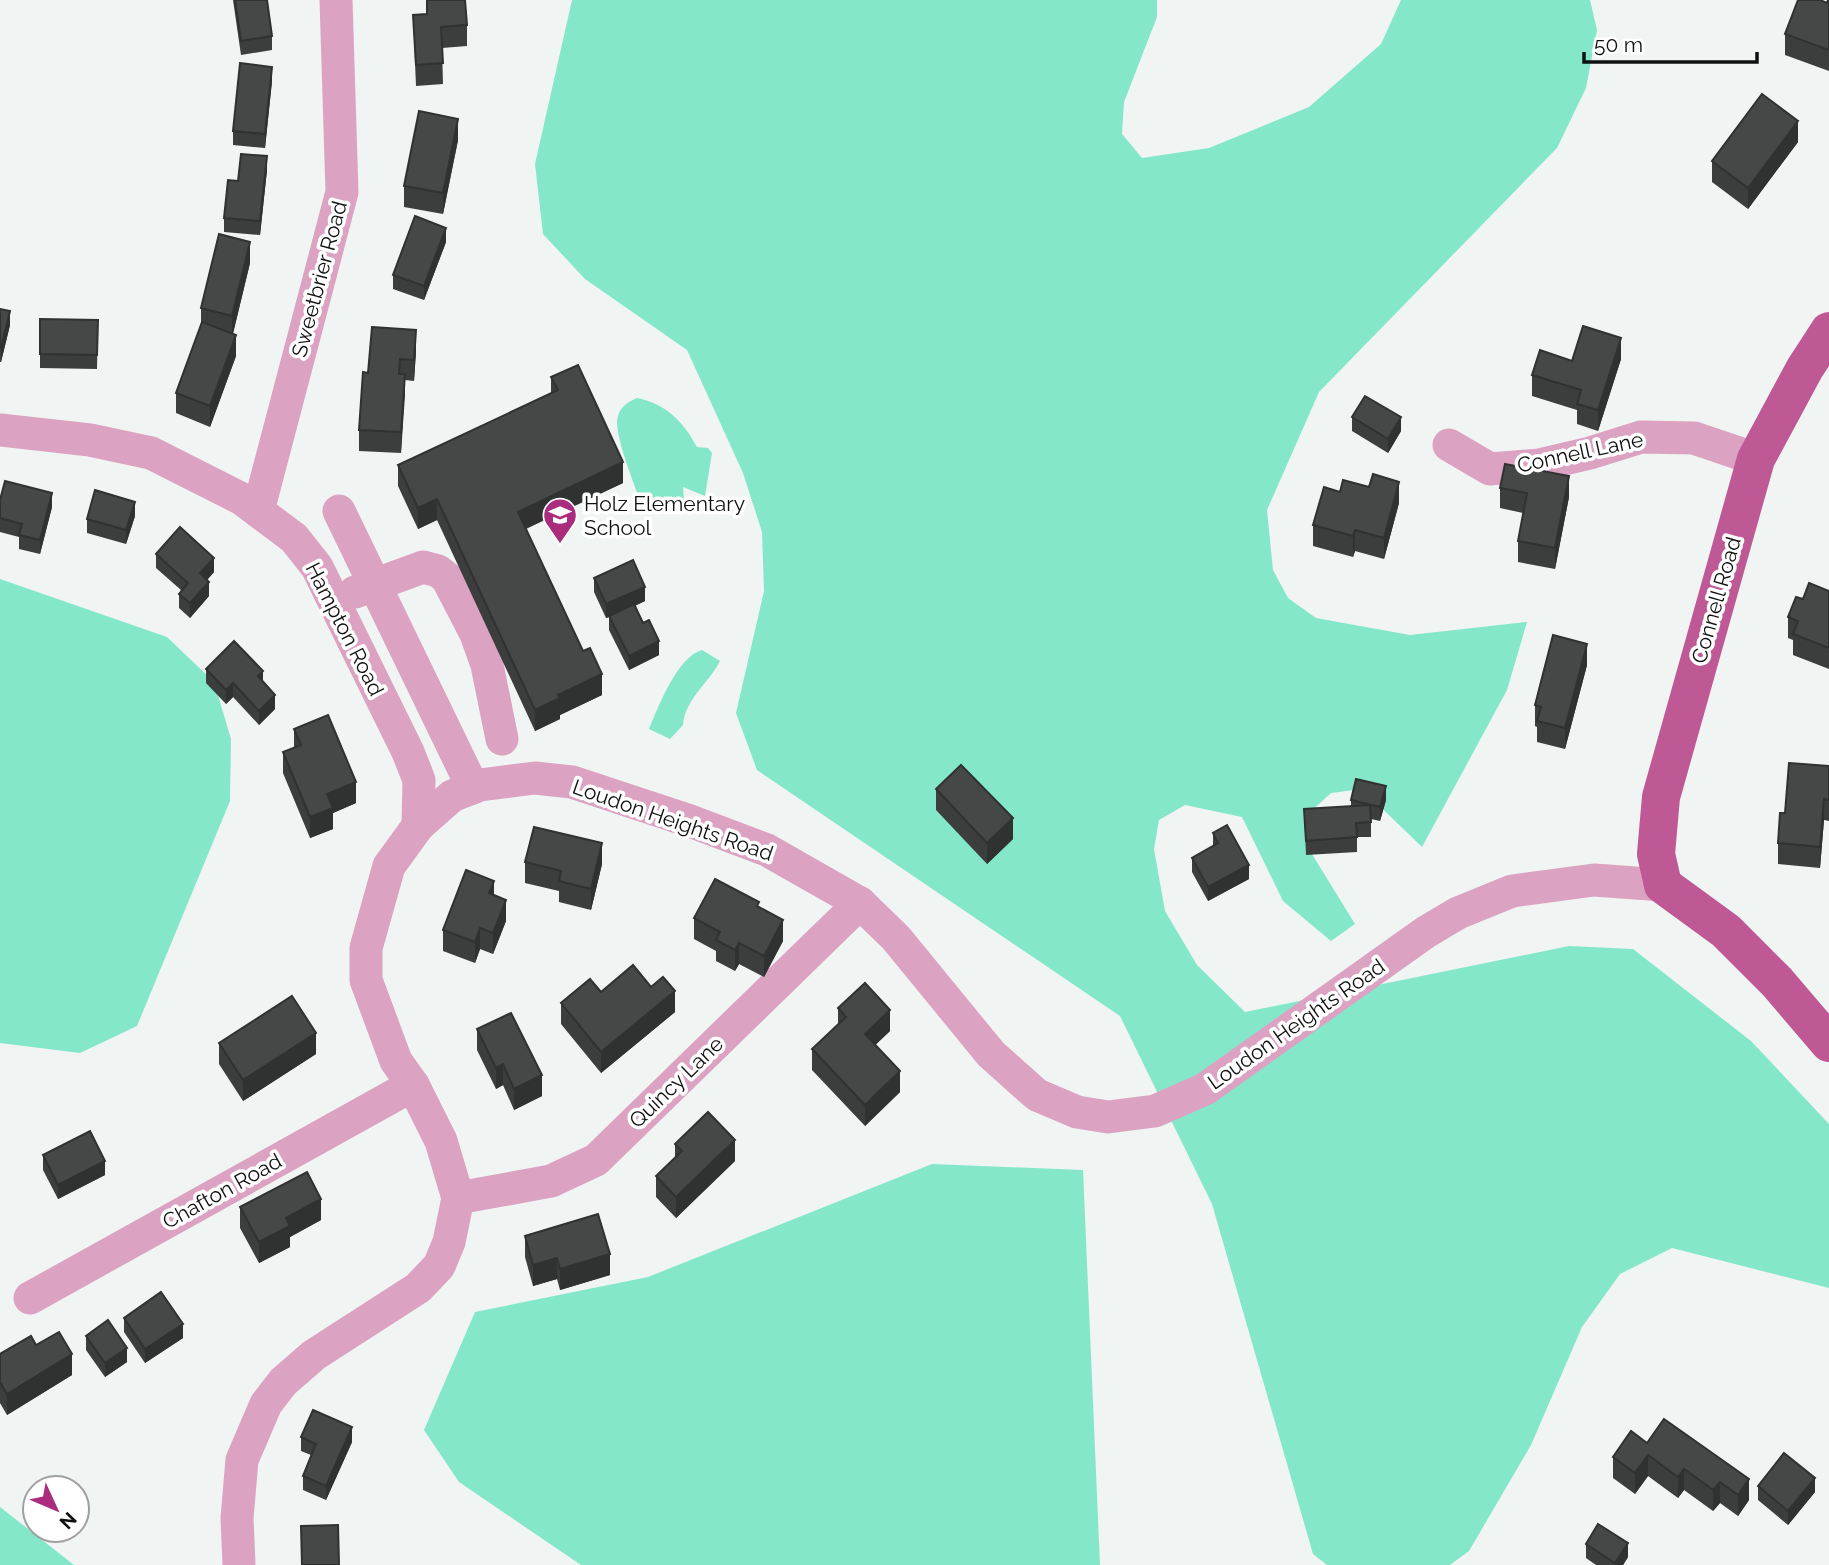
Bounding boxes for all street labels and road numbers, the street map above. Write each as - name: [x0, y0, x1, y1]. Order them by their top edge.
- street label: Sweetbrier Road: [286, 198, 352, 360]
- street label: Connell Lane: [1515, 426, 1645, 478]
- street label: Connell Road: [1686, 534, 1746, 666]
- street label: Hampton Road: [301, 558, 389, 700]
- street label: Loudon Heights Road: [569, 774, 777, 866]
- street label: Loudon Heights Road: [1203, 953, 1389, 1095]
- street label: Quincy Lane: [624, 1031, 728, 1133]
- street label: Chafton Road: [158, 1148, 286, 1234]

